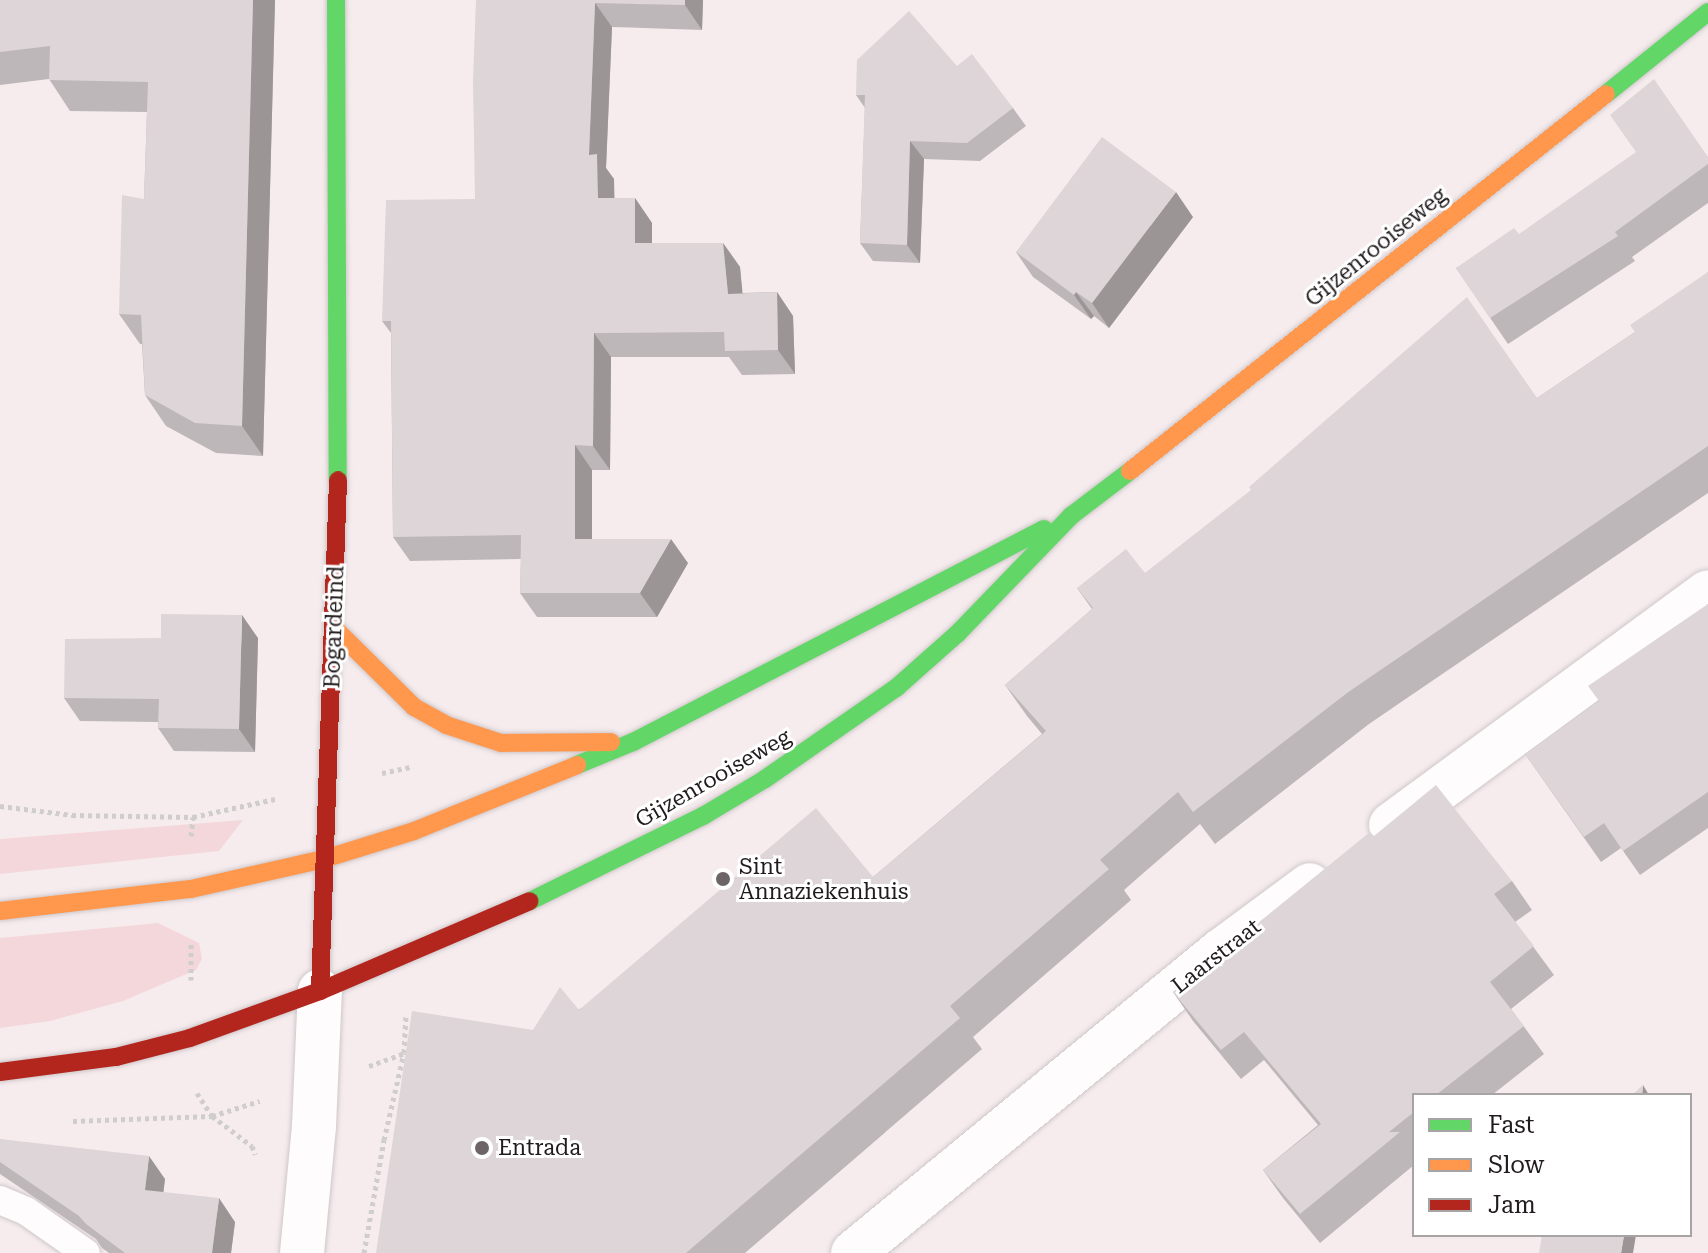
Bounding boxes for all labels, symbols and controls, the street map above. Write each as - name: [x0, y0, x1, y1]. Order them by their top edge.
- street label: Gijzenrooiseweg: [1300, 182, 1452, 312]
- street label: Bogardeind: [319, 565, 349, 689]
- street label: Gijzenrooiseweg: [631, 723, 795, 833]
- place label: Sint Annaziekenhuis: [739, 853, 908, 904]
- marker: Sint Annaziekenhuis: [714, 870, 732, 888]
- street label: Laarstraat: [1166, 913, 1266, 999]
- legend: [1412, 1093, 1692, 1237]
- text: Fast: [1488, 1111, 1535, 1139]
- place label: Entrada: [498, 1135, 581, 1161]
- marker: Entrada: [473, 1139, 491, 1157]
- text: Slow: [1488, 1151, 1544, 1179]
- text: Jam: [1488, 1191, 1536, 1219]

